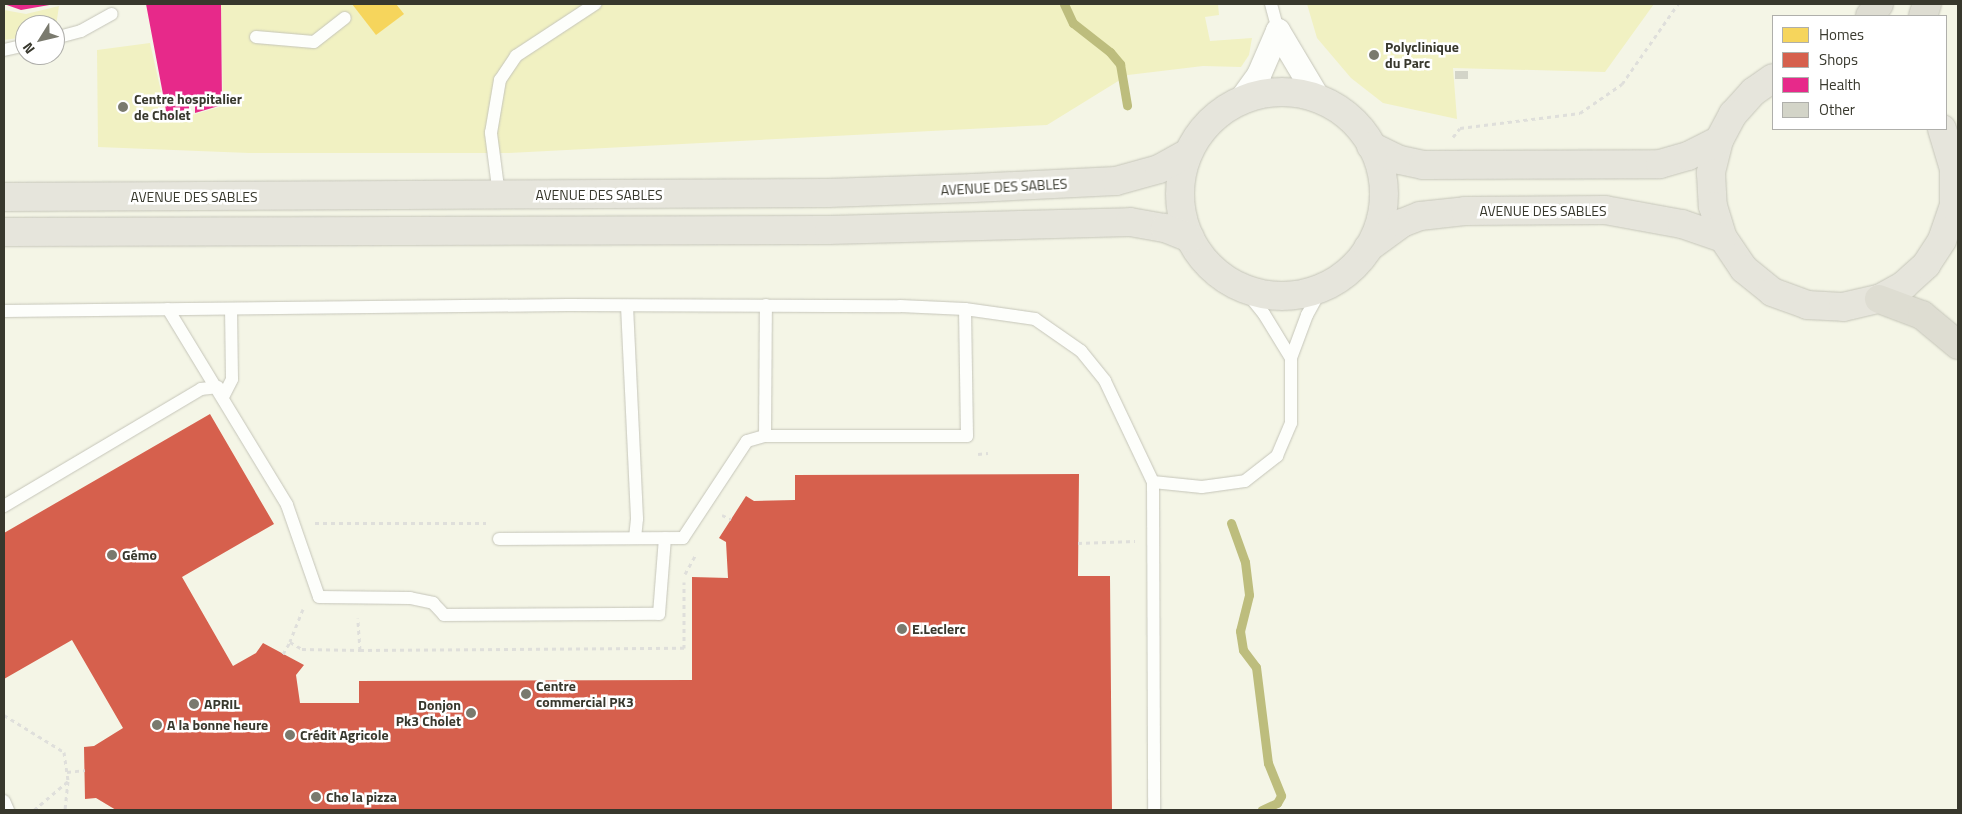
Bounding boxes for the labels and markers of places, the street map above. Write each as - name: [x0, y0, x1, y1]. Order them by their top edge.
- place label: Polyclinique du Parc: [1385, 39, 1459, 72]
- marker: Polyclinique du Parc: [1367, 48, 1381, 62]
- place label: Centre hospitalier de Cholet: [134, 91, 242, 124]
- marker: Centre hospitalier de Cholet: [116, 100, 130, 114]
- place label: Gémo: [122, 547, 157, 563]
- marker: Gémo: [106, 549, 118, 561]
- place label: E.Leclerc: [912, 621, 966, 637]
- marker: E.Leclerc: [896, 623, 908, 635]
- place label: Centre commercial PK3: [536, 678, 634, 710]
- marker: Centre commercial PK3: [520, 688, 532, 700]
- place label: APRIL: [204, 696, 240, 712]
- place label: Donjon Pk3 Cholet: [396, 697, 461, 730]
- marker: APRIL: [188, 698, 200, 710]
- marker: Donjon Pk3 Cholet: [465, 707, 477, 719]
- place label: A la bonne heure: [167, 717, 268, 733]
- marker: A la bonne heure: [151, 719, 163, 731]
- place label: Crédit Agricole: [300, 727, 389, 743]
- marker: Crédit Agricole: [284, 729, 296, 741]
- place label: Cho la pizza: [326, 789, 397, 805]
- marker: Cho la pizza: [310, 791, 322, 803]

